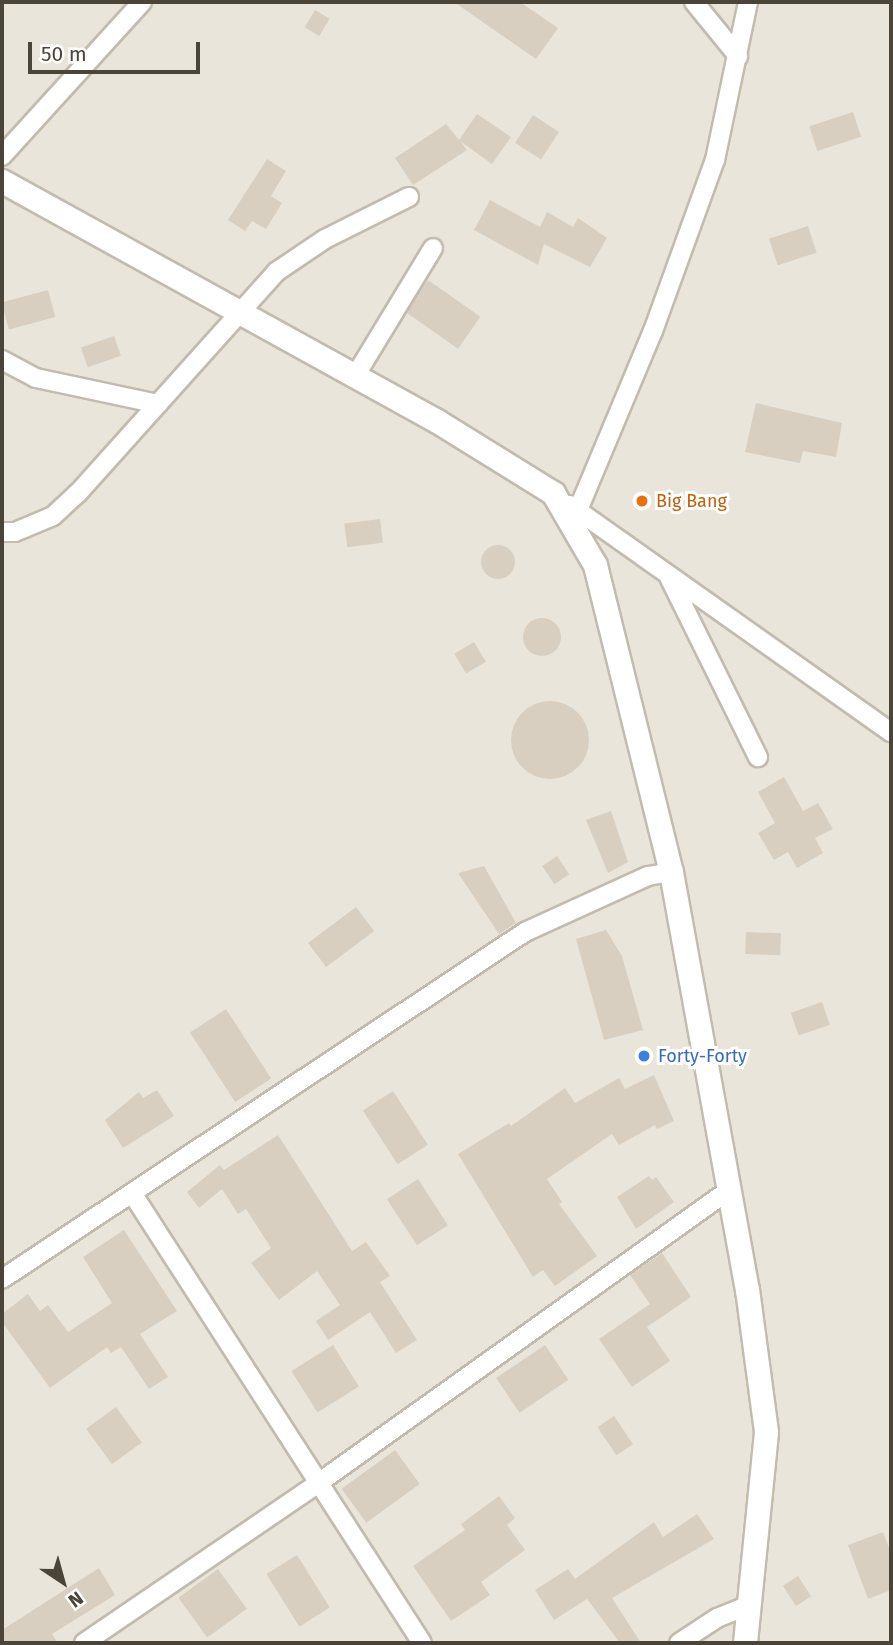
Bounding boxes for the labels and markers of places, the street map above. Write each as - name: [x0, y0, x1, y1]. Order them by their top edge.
- place label: Big Bang: [656, 490, 727, 512]
- marker: Big Bang: [634, 493, 650, 509]
- place label: Forty-Forty: [658, 1045, 747, 1067]
- marker: Forty-Forty: [636, 1048, 652, 1064]

